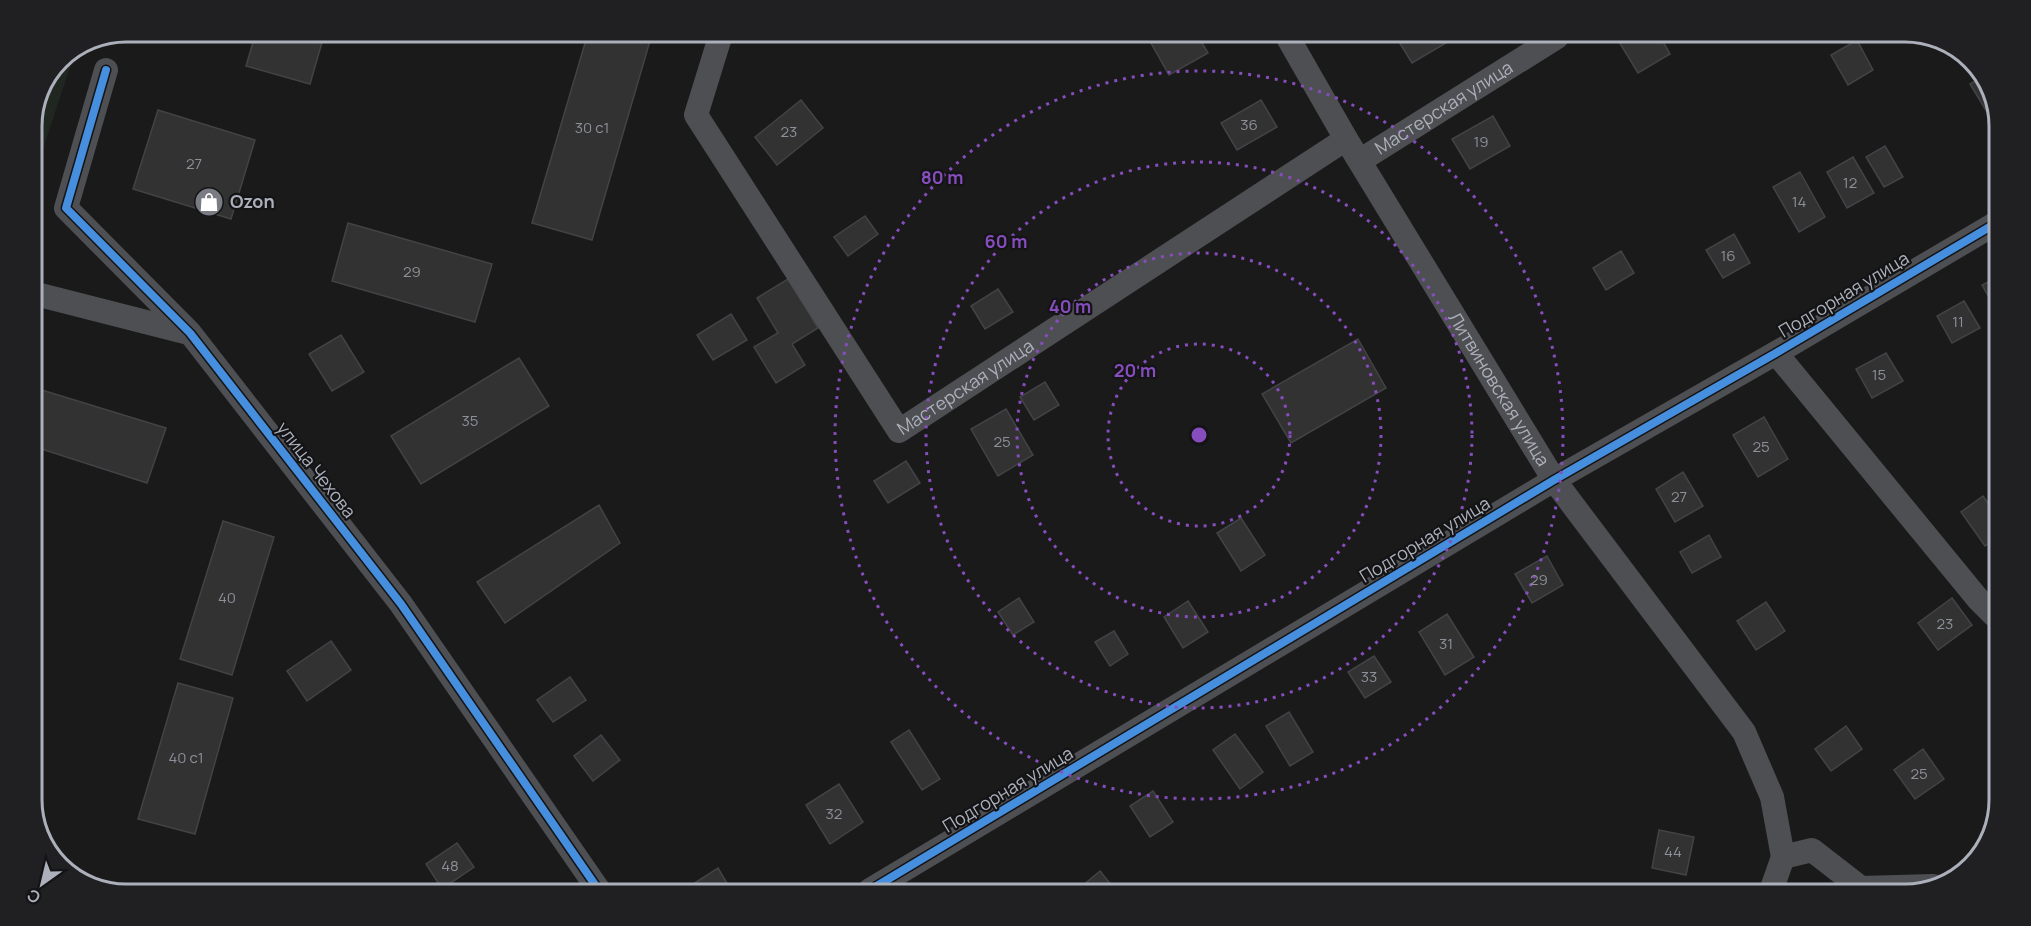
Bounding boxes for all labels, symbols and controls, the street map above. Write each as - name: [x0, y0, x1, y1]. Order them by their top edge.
- street label: Мастерская улица: [1370, 55, 1517, 159]
- house number: 36: [1240, 114, 1258, 135]
- house number: 30 с1: [575, 117, 609, 138]
- house number: 23: [781, 121, 797, 142]
- house number: 19: [1473, 131, 1489, 152]
- house number: 27: [186, 153, 202, 174]
- text: 80 m: [921, 165, 963, 189]
- house number: 12: [1843, 172, 1857, 193]
- shop icon: Ozon: [193, 186, 225, 218]
- place label: Ozon: [230, 189, 275, 213]
- house number: 14: [1792, 191, 1806, 212]
- text: 60 m: [985, 229, 1027, 253]
- house number: 16: [1720, 245, 1736, 266]
- street label: Подгорная улица: [1774, 246, 1913, 343]
- house number: 29: [403, 261, 421, 282]
- text: 40 m: [1049, 294, 1091, 318]
- street label: Литвиновская улица: [1443, 307, 1556, 470]
- house number: 11: [1952, 311, 1964, 332]
- street label: Мастерская улица: [892, 333, 1038, 440]
- text: 20 m: [1114, 358, 1156, 382]
- house number: 15: [1872, 364, 1886, 385]
- house number: 35: [462, 410, 478, 431]
- street label: улица Чехова: [272, 416, 362, 522]
- centre of rings: [1189, 425, 1209, 445]
- house number: 25: [993, 431, 1011, 452]
- house number: 25: [1752, 436, 1770, 457]
- house number: 27: [1671, 486, 1687, 507]
- street label: Подгорная улица: [1355, 491, 1494, 588]
- house number: 29: [1530, 569, 1548, 590]
- house number: 40: [218, 587, 236, 608]
- house number: 23: [1937, 613, 1953, 634]
- house number: 31: [1439, 633, 1453, 654]
- house number: 33: [1361, 666, 1377, 687]
- street label: Подгорная улица: [938, 741, 1077, 838]
- house number: 40 с1: [168, 747, 204, 768]
- house number: 25: [1910, 763, 1928, 784]
- house number: 32: [826, 803, 842, 824]
- house number: 44: [1664, 841, 1682, 862]
- north arrow: [12, 854, 72, 914]
- house number: 48: [441, 855, 459, 876]
- text: С: [22, 884, 45, 909]

